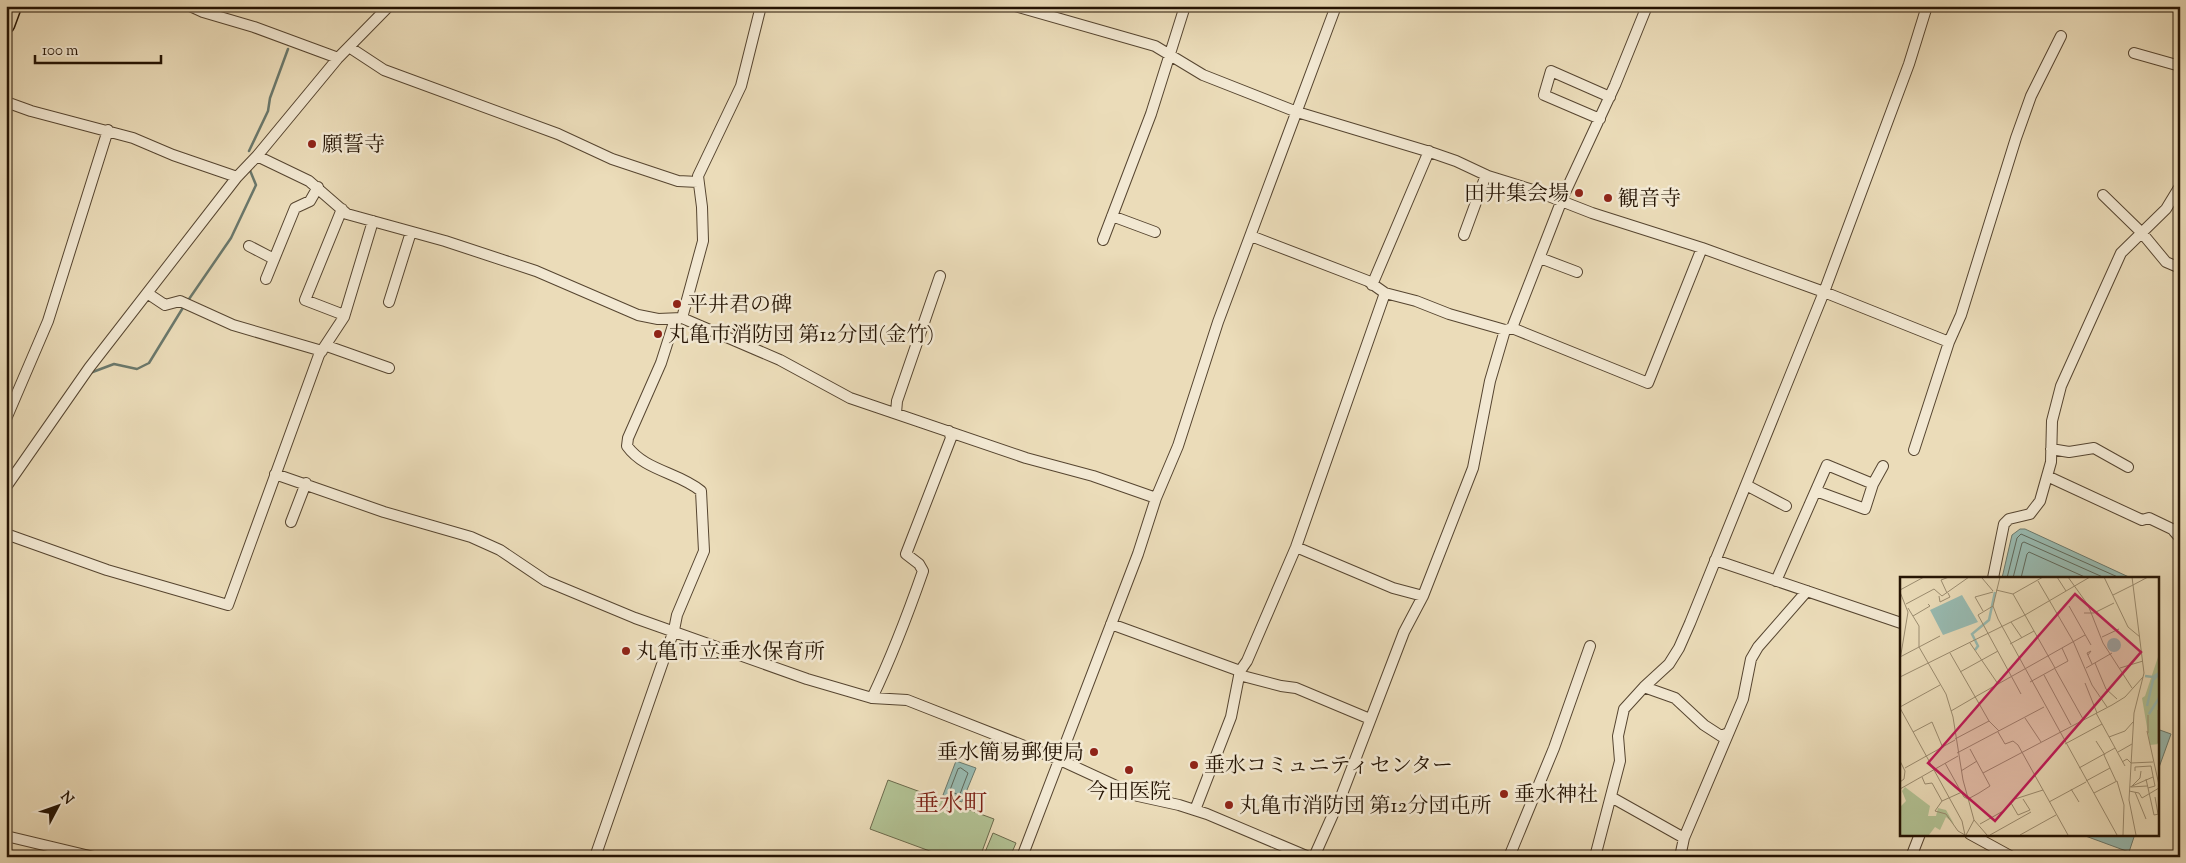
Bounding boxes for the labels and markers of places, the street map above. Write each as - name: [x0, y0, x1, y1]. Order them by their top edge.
- place label: 願誓寺: [322, 131, 385, 161]
- marker: 願誓寺: [306, 138, 318, 150]
- place label: 田井集会場: [1464, 180, 1569, 210]
- place label: 観音寺: [1618, 185, 1681, 215]
- marker: 田井集会場: [1573, 187, 1585, 199]
- marker: 観音寺: [1602, 192, 1614, 204]
- place label: 平井君の碑: [687, 291, 792, 321]
- marker: 平井君の碑: [671, 298, 683, 310]
- place label: 丸亀市消防団 第12分団(金竹): [668, 321, 934, 351]
- marker: 丸亀市消防団 第12分団(金竹): [652, 328, 664, 340]
- place label: 丸亀市立垂水保育所: [636, 638, 825, 668]
- marker: 丸亀市立垂水保育所: [620, 645, 632, 657]
- place label: 垂水簡易郵便局: [937, 739, 1084, 769]
- marker: 垂水簡易郵便局: [1088, 746, 1100, 758]
- place label: 垂水コミュニティセンター: [1204, 752, 1453, 782]
- marker: 垂水コミュニティセンター: [1188, 759, 1200, 771]
- marker: 今田医院: [1123, 764, 1135, 776]
- place label: 今田医院: [1087, 778, 1171, 808]
- place label: 垂水神社: [1514, 781, 1598, 811]
- marker: 垂水神社: [1498, 788, 1510, 800]
- place label: 丸亀市消防団 第12分団屯所: [1239, 792, 1491, 822]
- marker: 丸亀市消防団 第12分団屯所: [1223, 799, 1235, 811]

